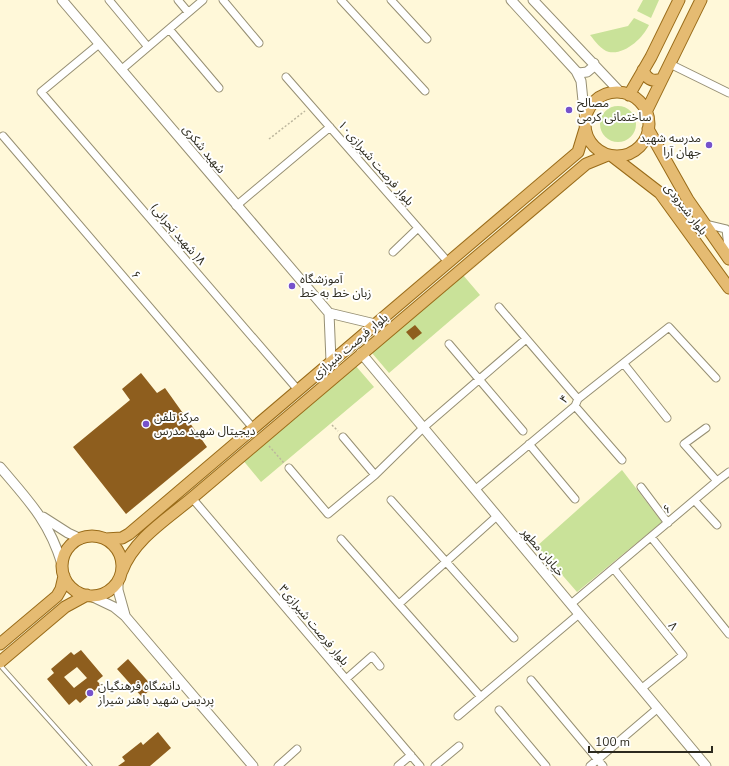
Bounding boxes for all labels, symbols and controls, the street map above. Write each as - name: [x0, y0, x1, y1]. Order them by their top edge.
- place label: مصالح ساختمانی کرمی: [577, 95, 651, 125]
- marker: مصالح ساختمانی کرمی: [564, 105, 574, 115]
- street label: بلوار فرصت شیرازی۱۰: [335, 117, 417, 209]
- street label: شهید شکری: [179, 121, 229, 177]
- place label: مدرسه شهید جهان آرا: [640, 130, 701, 160]
- marker: مدرسه شهید جهان آرا: [704, 140, 714, 150]
- street label: بلوار شیرودی: [661, 180, 711, 238]
- street label: (شهید بَحرانی )۸: [147, 200, 209, 268]
- street label: ۶: [128, 267, 144, 283]
- place label: آموزشگاه زبان خط به خط: [300, 271, 371, 301]
- marker: آموزشگاه زبان خط به خط: [287, 281, 297, 291]
- street label: بلوار فرصت شیرازی: [309, 310, 391, 382]
- street label: ۴: [556, 391, 572, 407]
- place label: مرکز تلفن دیجیتال شهید مدرس: [154, 409, 256, 439]
- marker: مرکز تلفن دیجیتال شهید مدرس: [141, 419, 151, 429]
- street label: ۶: [659, 501, 675, 517]
- street label: خیابان مطهر: [517, 524, 568, 580]
- street label: ۳بلوار فرصت شیرازی: [275, 581, 353, 669]
- street label: ۸: [665, 618, 681, 634]
- place label: دانشگاه فرهنگیان پردیس شهید باهنر شیراز: [97, 678, 214, 708]
- marker: دانشگاه فرهنگیان پردیس شهید باهنر شیراز: [85, 688, 95, 698]
- scale bar: [589, 728, 712, 754]
- text: 100 m: [595, 734, 630, 750]

